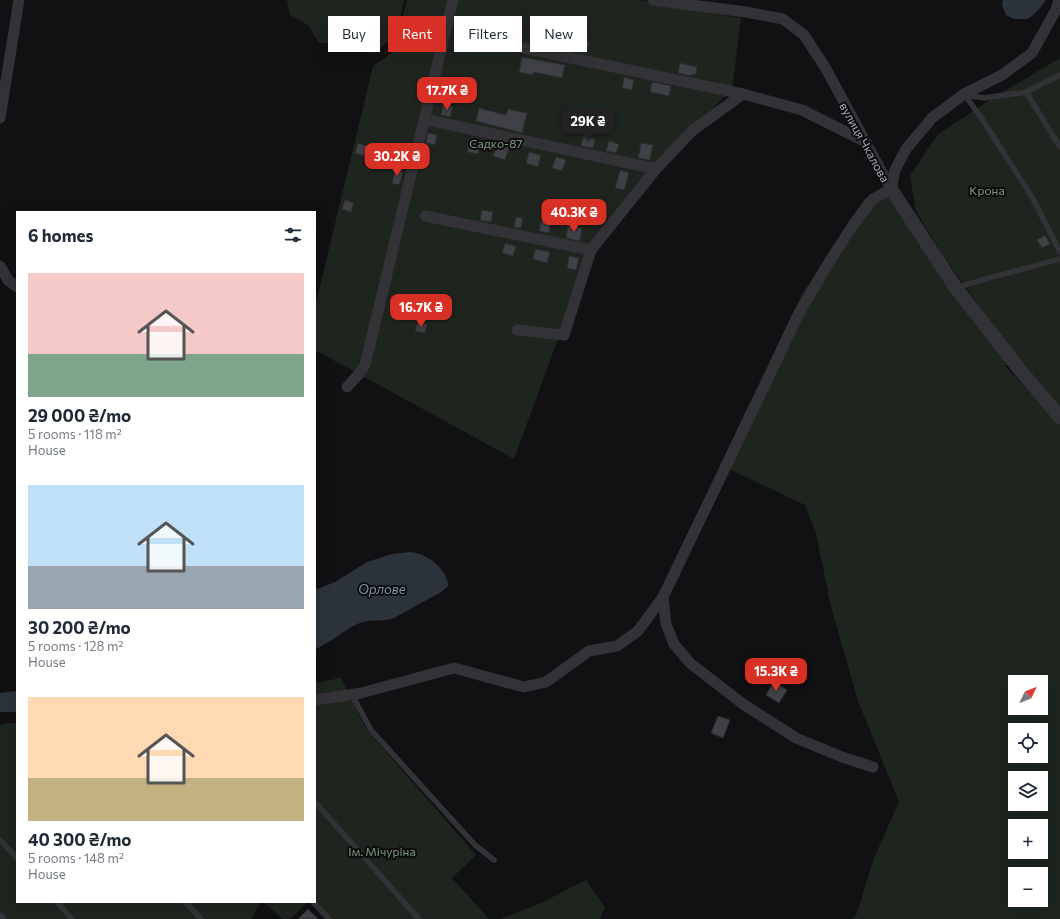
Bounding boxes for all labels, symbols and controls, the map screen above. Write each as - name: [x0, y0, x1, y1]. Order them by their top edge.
- chip: Buy: [328, 16, 380, 52]
- chip: Rent: [388, 16, 446, 52]
- chip: Filters: [454, 16, 522, 52]
- chip: New: [530, 16, 587, 52]
- pin: 17.7K ₴: [410, 77, 484, 111]
- text: 17.7K ₴: [426, 82, 468, 98]
- street label: вулиця Чкалова: [837, 100, 893, 184]
- pin: 29K ₴: [560, 108, 616, 142]
- text: 29K ₴: [570, 113, 606, 129]
- park label: Садко-87: [469, 136, 523, 150]
- pin: 30.2K ₴: [360, 143, 434, 177]
- text: 30.2K ₴: [374, 148, 420, 164]
- park label: Крона: [969, 183, 1005, 197]
- pin: 40.3K ₴: [537, 199, 611, 233]
- text: 40.3K ₴: [550, 204, 598, 220]
- icon: filters: [282, 224, 304, 246]
- text: 6 homes: [28, 225, 93, 246]
- pin: 16.7K ₴: [384, 294, 458, 328]
- icon: home: [130, 299, 202, 371]
- text: 16.7K ₴: [399, 299, 443, 315]
- text: 29 000 ₴/mo: [28, 405, 131, 426]
- text: 5 rooms · 118 m²: [28, 426, 122, 442]
- text: House: [28, 442, 66, 458]
- icon: home: [130, 511, 202, 583]
- water label: Орлове: [358, 581, 406, 597]
- text: 30 200 ₴/mo: [28, 617, 131, 638]
- text: 5 rooms · 128 m²: [28, 638, 123, 654]
- text: House: [28, 654, 66, 670]
- pin: 15.3K ₴: [739, 658, 813, 692]
- text: 15.3K ₴: [754, 663, 798, 679]
- north arrow: [1008, 675, 1048, 715]
- map controls: [1008, 675, 1048, 907]
- icon: home: [130, 723, 202, 795]
- button: locate: [1008, 723, 1048, 763]
- button: layers: [1008, 771, 1048, 811]
- button: +: [1008, 819, 1048, 859]
- text: 40 300 ₴/mo: [28, 829, 132, 850]
- park label: Ім. Мічуріна: [348, 844, 416, 858]
- text: 5 rooms · 148 m²: [28, 850, 124, 866]
- text: House: [28, 866, 66, 882]
- button: −: [1008, 867, 1048, 907]

